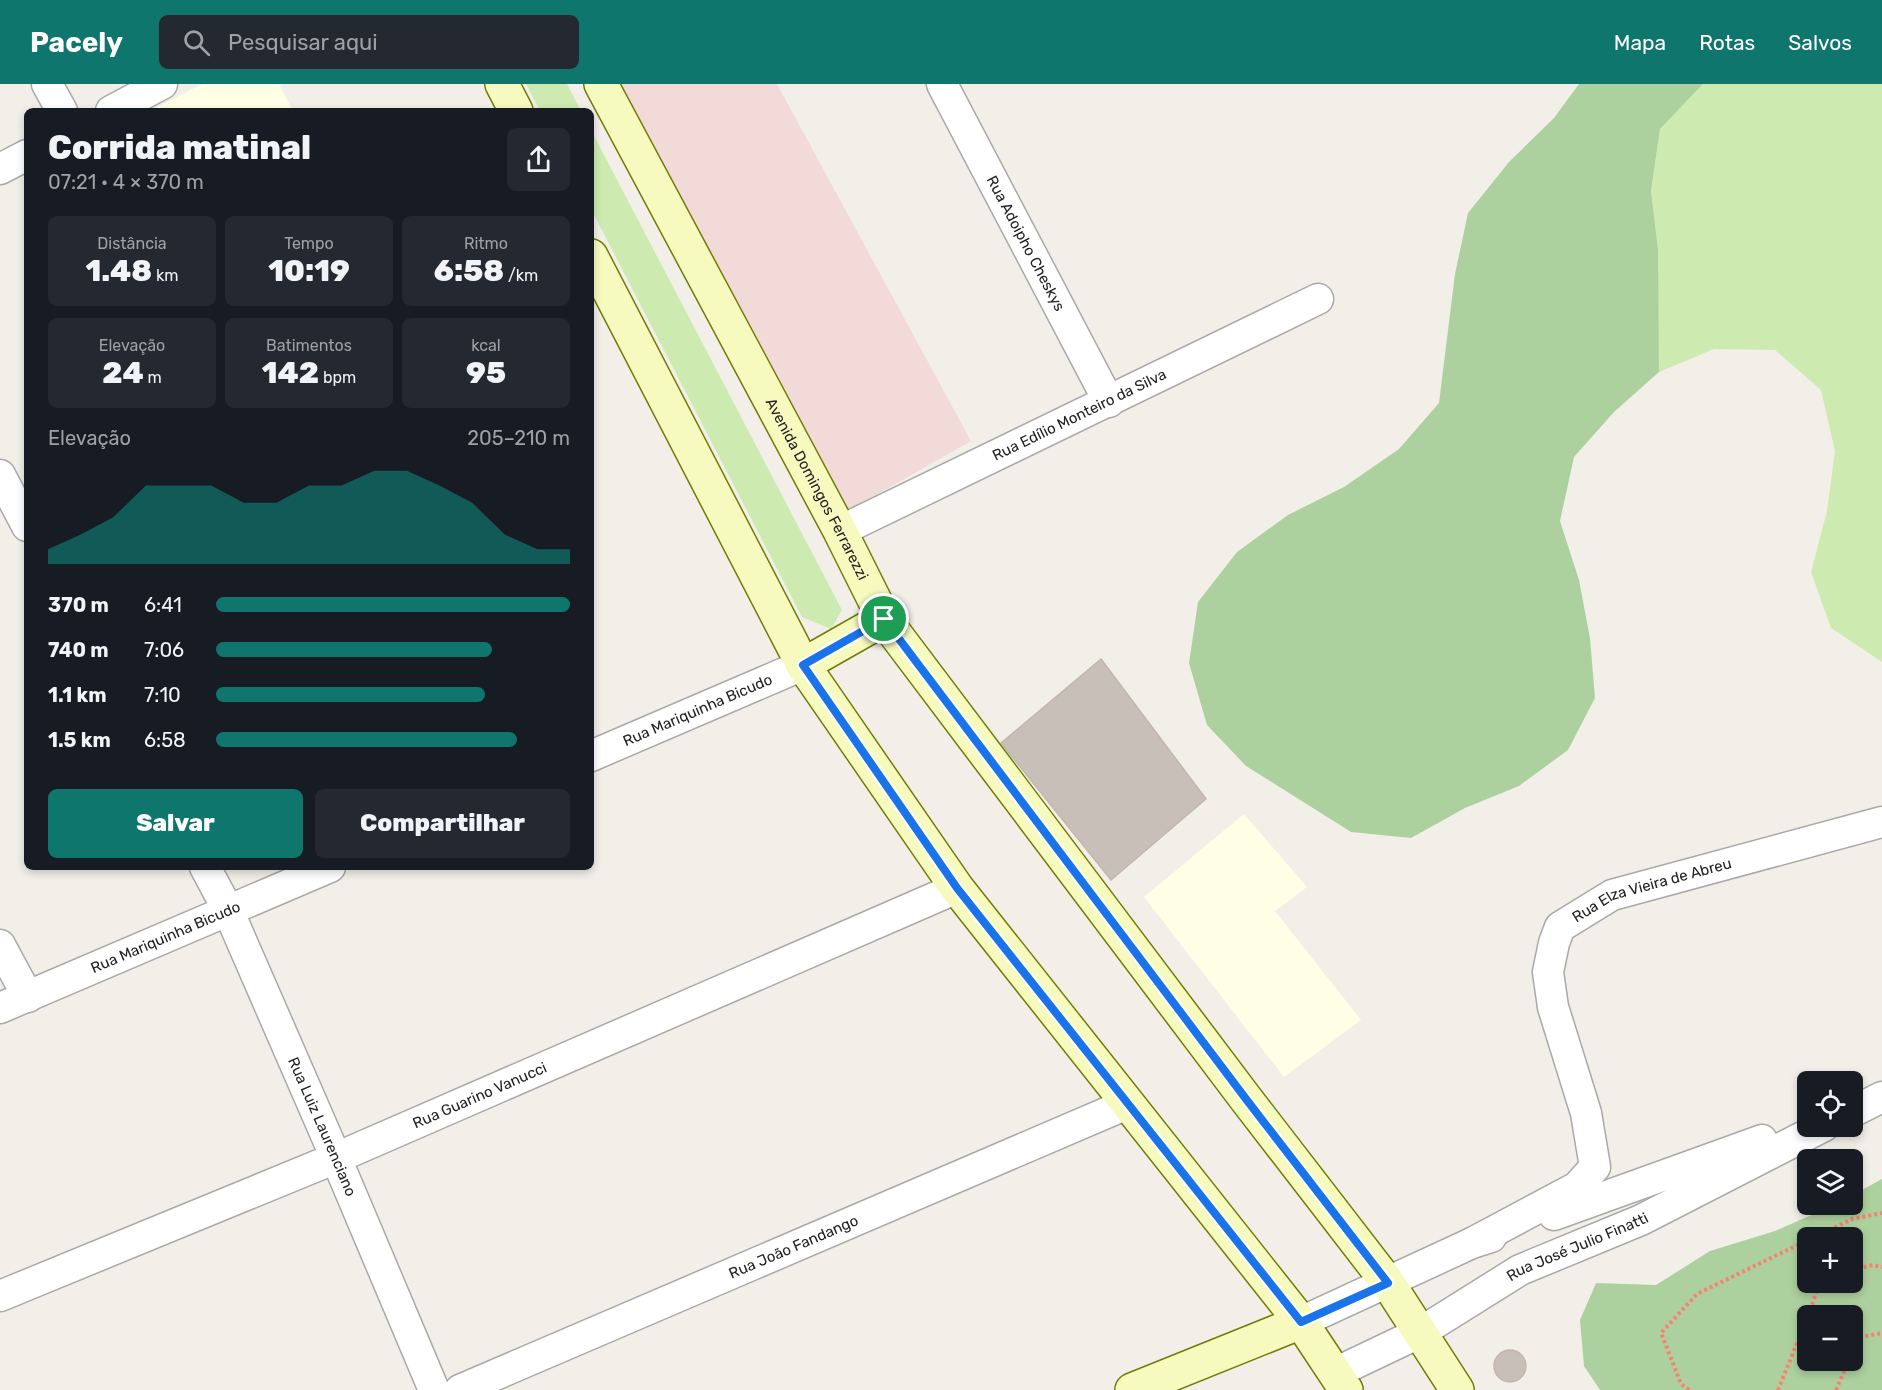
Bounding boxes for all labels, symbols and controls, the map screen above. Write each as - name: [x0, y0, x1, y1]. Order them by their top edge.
- search box: [159, 15, 579, 69]
- text: Pacely: [30, 26, 123, 59]
- icon: search: [180, 26, 213, 59]
- text: Pesquisar aqui: [228, 29, 378, 56]
- text: Mapa: [1614, 30, 1666, 55]
- text: Rotas: [1699, 30, 1755, 55]
- text: Salvos: [1788, 30, 1852, 55]
- text: Corrida matinal: [48, 128, 311, 167]
- button: share: [507, 128, 570, 191]
- text: 07:21 · 4 × 370 m: [48, 170, 204, 194]
- street label: Rua Adoipho Cheskys: [983, 172, 1069, 315]
- text: Distância: [97, 234, 167, 253]
- text: Tempo: [284, 234, 334, 253]
- text: Ritmo: [464, 234, 508, 253]
- text: 1.48: [85, 253, 152, 289]
- text: 10:19: [268, 253, 350, 289]
- text: 6:58: [434, 253, 504, 289]
- text: km: [152, 266, 179, 285]
- text: /km: [504, 266, 538, 285]
- text: Elevação: [99, 336, 165, 355]
- text: Batimentos: [266, 336, 352, 355]
- text: kcal: [471, 336, 501, 355]
- text: 24: [102, 355, 144, 391]
- text: 142: [262, 355, 319, 391]
- text: 95: [466, 355, 506, 391]
- street label: Rua Edílio Monteiro da Silva: [989, 365, 1169, 465]
- text: m: [144, 368, 162, 387]
- text: bpm: [319, 368, 356, 387]
- street label: Avenida Domingos Ferrarezzi: [762, 395, 872, 583]
- text: Elevação: [48, 426, 131, 450]
- text: 205–210 m: [467, 426, 570, 450]
- text: 370 m: [48, 593, 109, 617]
- text: 6:41: [144, 593, 182, 617]
- pin: [858, 593, 909, 644]
- icon: arrive: [867, 602, 900, 635]
- text: 740 m: [48, 638, 109, 662]
- text: 7:06: [144, 638, 184, 662]
- street label: Rua Mariquinha Bicudo: [620, 670, 775, 750]
- text: 1.1 km: [48, 683, 107, 707]
- text: 7:10: [144, 683, 181, 707]
- text: 1.5 km: [48, 728, 111, 752]
- text: 6:58: [144, 728, 186, 752]
- button: Salvar: [48, 789, 303, 858]
- button: Compartilhar: [315, 789, 570, 858]
- street label: Rua Elza Vieira de Abreu: [1569, 854, 1733, 926]
- street label: Rua Mariquinha Bicudo: [88, 897, 243, 977]
- street label: Rua Luiz Laurenciano: [284, 1054, 360, 1199]
- street label: Rua Guarino Vanucci: [410, 1058, 550, 1133]
- map controls: [1797, 1071, 1863, 1371]
- button: locate: [1797, 1071, 1863, 1137]
- button: layers: [1797, 1149, 1863, 1215]
- street label: Rua José Julio Finatti: [1503, 1209, 1651, 1285]
- street label: Rua João Fandango: [726, 1211, 861, 1283]
- button: +: [1797, 1227, 1863, 1293]
- button: −: [1797, 1305, 1863, 1371]

